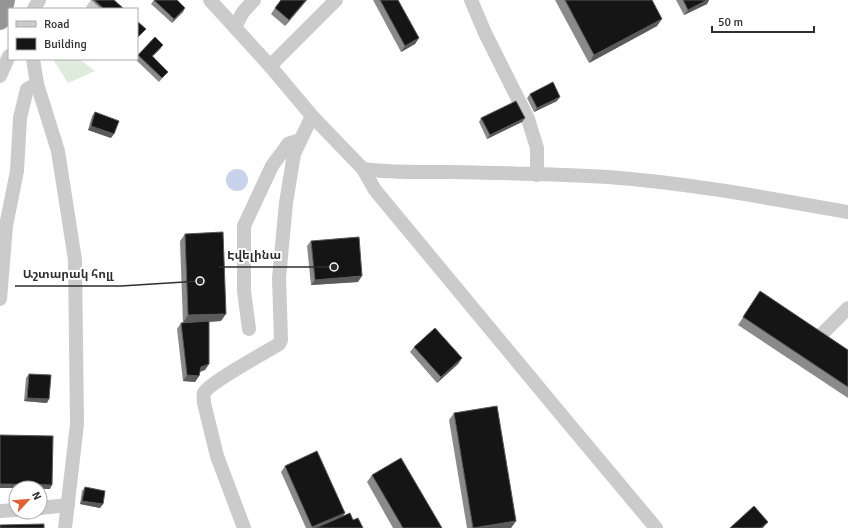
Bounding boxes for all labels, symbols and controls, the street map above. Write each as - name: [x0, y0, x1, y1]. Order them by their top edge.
- legend: [8, 8, 138, 60]
- scale bar: [712, 8, 814, 34]
- text: 50 m: [718, 15, 743, 30]
- text: Road: [44, 17, 70, 32]
- text: Building: [44, 37, 87, 52]
- callout: Էվելինա: [219, 243, 289, 267]
- text: Էվելինա: [227, 248, 281, 263]
- callout: Աշտարակ հոլլ: [15, 262, 121, 286]
- text: Աշտարակ հոլլ: [23, 267, 115, 282]
- north arrow: [8, 480, 48, 520]
- text: N: [29, 490, 44, 502]

